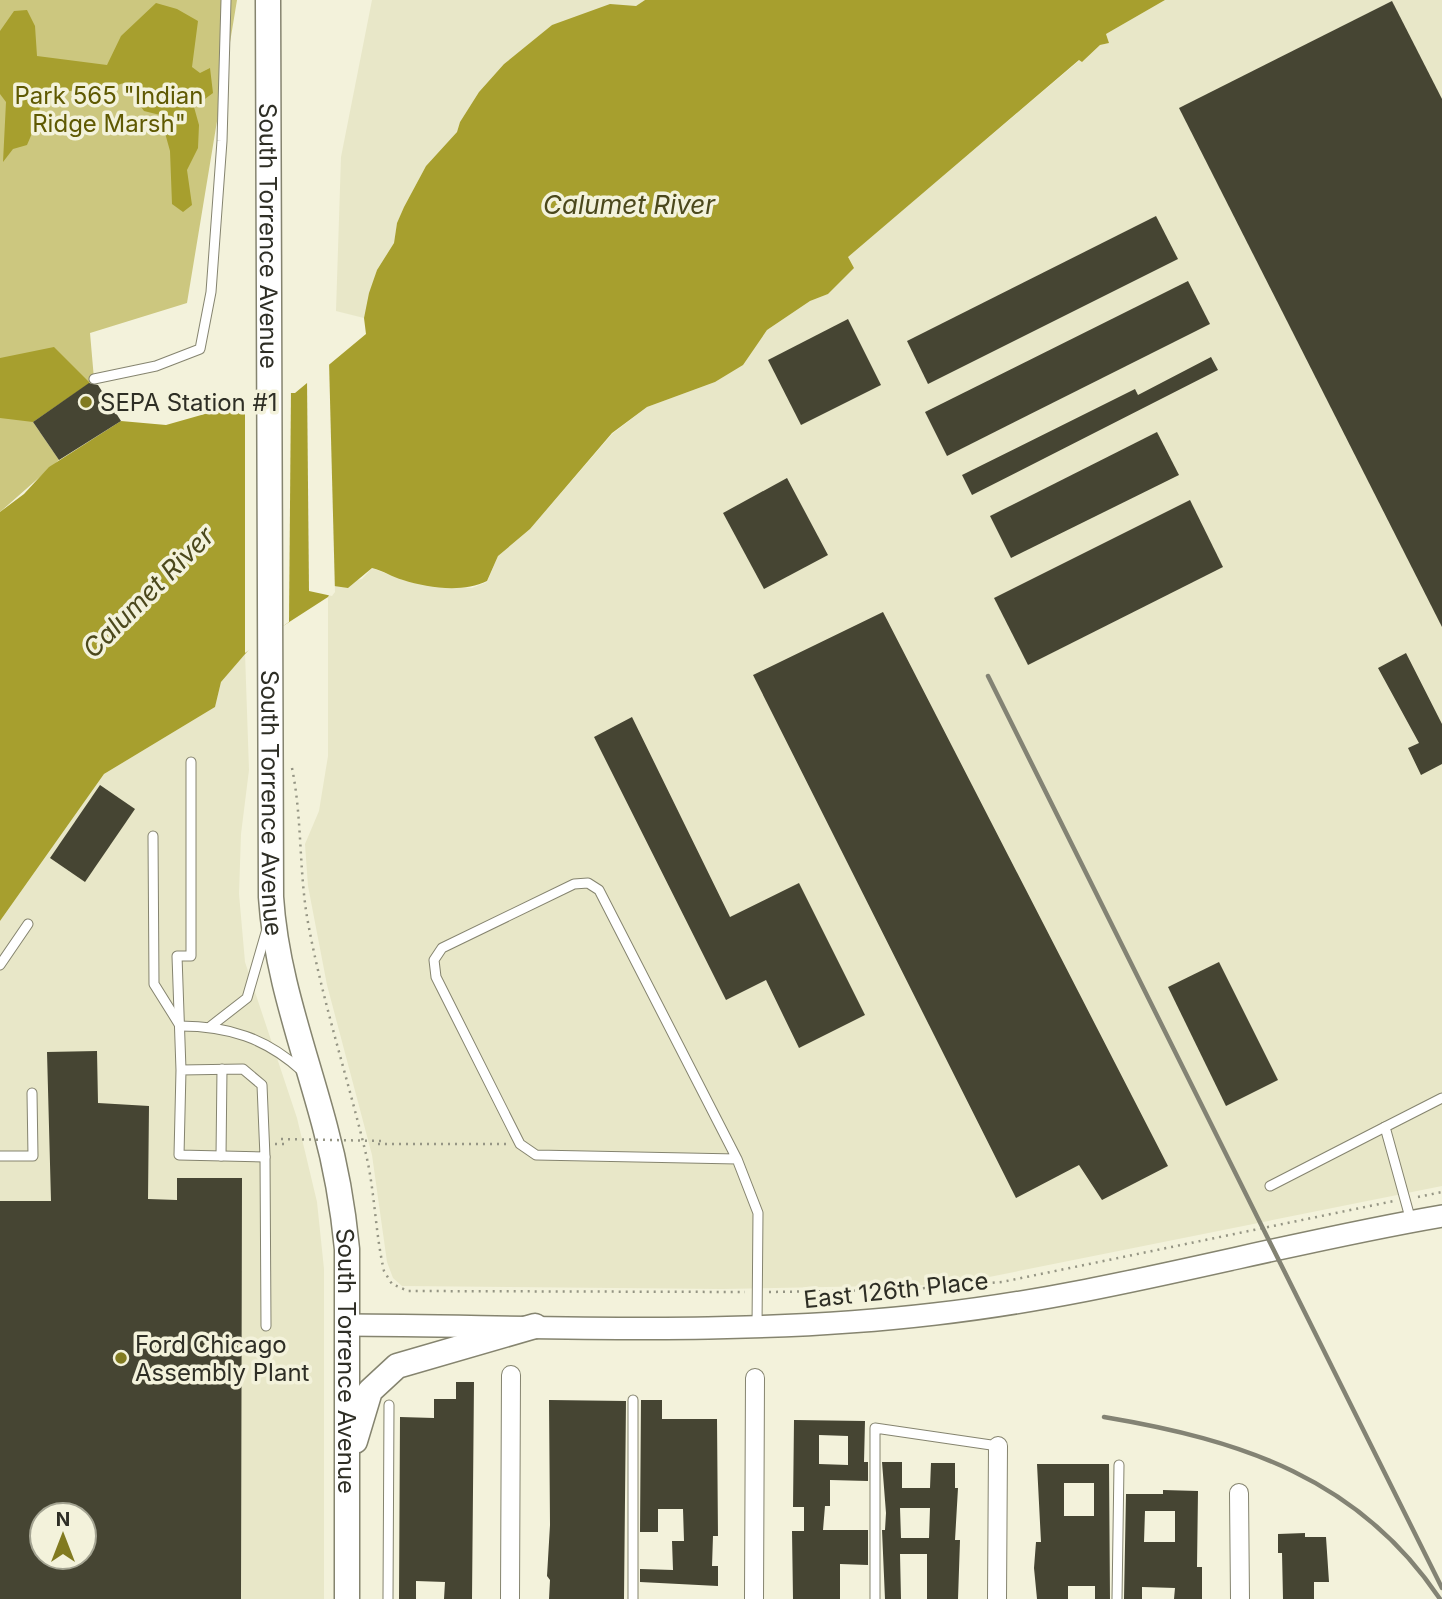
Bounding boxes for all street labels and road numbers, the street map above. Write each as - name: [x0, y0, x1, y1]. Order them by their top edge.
- street label: South Torrence Avenue: [254, 103, 284, 369]
- street label: South Torrence Avenue: [256, 670, 290, 938]
- street label: South Torrence Avenue: [330, 1227, 362, 1494]
- street label: East 126th Place: [802, 1266, 990, 1314]

